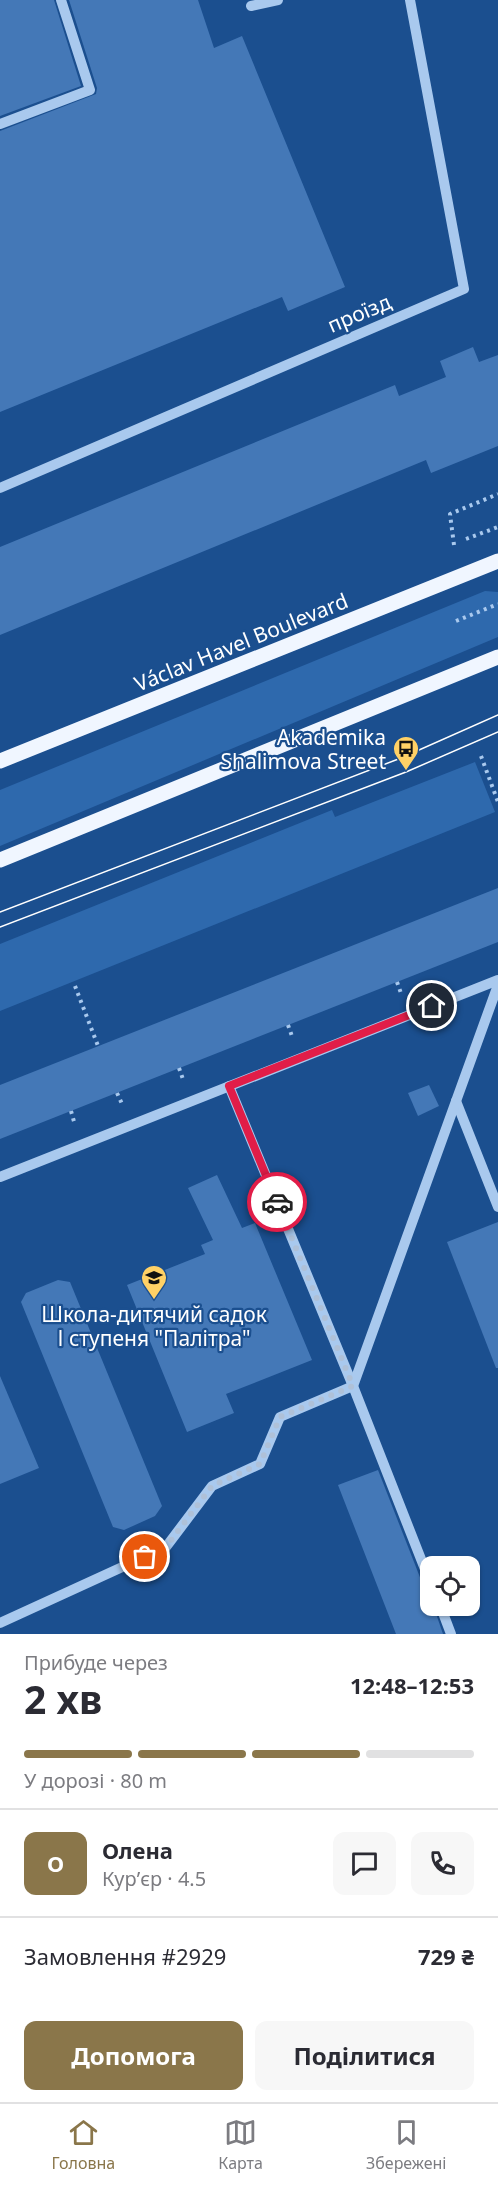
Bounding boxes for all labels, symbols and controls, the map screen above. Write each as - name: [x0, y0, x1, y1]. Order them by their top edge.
- street label: проїзд: [323, 287, 395, 339]
- street label: Václav Havel Boulevard: [130, 586, 352, 698]
- place label: Akademika Shalimova Street: [220, 723, 386, 775]
- bus stop icon: Akademika Shalimova Street: [391, 734, 421, 772]
- pin: [406, 980, 457, 1031]
- icon: home: [415, 989, 448, 1022]
- courier: [247, 1172, 307, 1232]
- icon: car: [261, 1186, 294, 1219]
- school or university icon: Школа-дитячий садок І ступеня "Палітра": [139, 1263, 169, 1301]
- place label: Школа-дитячий садок І ступеня "Палітра": [41, 1300, 267, 1352]
- pin: [119, 1531, 170, 1582]
- icon: bag: [128, 1540, 161, 1573]
- map controls: [420, 1556, 480, 1616]
- button: locate: [420, 1556, 480, 1616]
- text: Прибуде через: [24, 1649, 168, 1676]
- text: 12:48–12:53: [350, 1670, 474, 1700]
- text: 2 хв: [24, 1672, 102, 1725]
- text: У дорозі · 80 m: [24, 1767, 167, 1794]
- button: chat: [333, 1832, 396, 1895]
- button: phone: [411, 1832, 474, 1895]
- text: Олена: [102, 1835, 173, 1865]
- text: О: [47, 1848, 64, 1878]
- text: Кур’єр · 4.5: [102, 1865, 206, 1892]
- text: Замовлення #2929: [24, 1941, 226, 1971]
- text: 729 ₴: [418, 1941, 474, 1971]
- button: Допомога: [24, 2021, 243, 2090]
- button: Поділитися: [255, 2021, 474, 2090]
- tab: Головна: [52, 2116, 115, 2174]
- tab: Карта: [218, 2116, 263, 2174]
- tab: Збережені: [366, 2116, 446, 2174]

